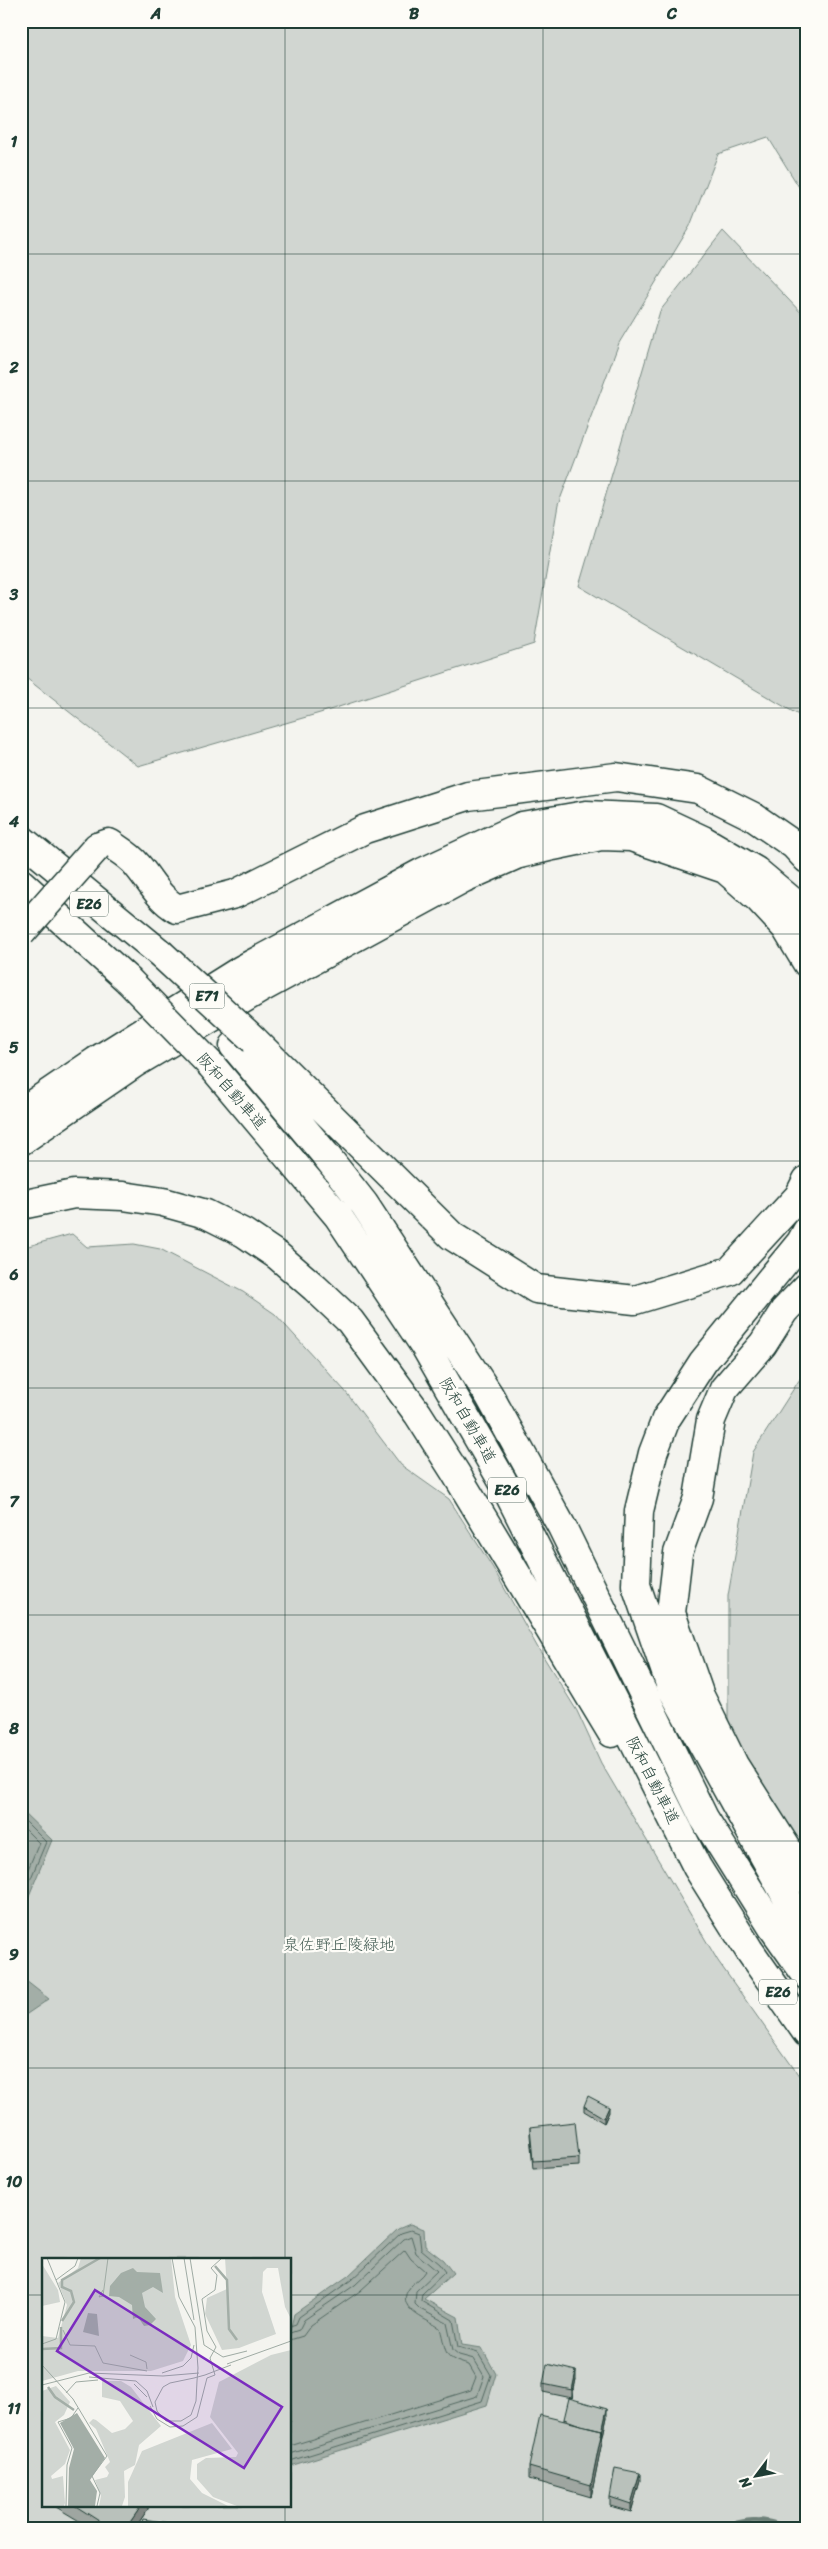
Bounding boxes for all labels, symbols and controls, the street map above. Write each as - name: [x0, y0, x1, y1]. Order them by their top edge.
- text: A: [150, 0, 161, 28]
- text: B: [409, 0, 420, 28]
- text: C: [666, 0, 678, 28]
- text: 1: [11, 127, 18, 156]
- text: 2: [8, 353, 19, 382]
- text: 3: [9, 580, 19, 609]
- text: 4: [8, 807, 19, 836]
- road number: E26: [70, 892, 108, 916]
- road number: E71: [190, 984, 224, 1008]
- text: 5: [9, 1033, 19, 1062]
- street label: 阪和自動車道: [190, 1045, 274, 1137]
- text: 6: [8, 1260, 19, 1289]
- street label: 阪和自動車道: [431, 1371, 505, 1469]
- road number: E26: [488, 1478, 526, 1502]
- text: 7: [9, 1487, 20, 1516]
- text: 8: [8, 1714, 19, 1743]
- street label: 阪和自動車道: [618, 1731, 688, 1829]
- park label: 泉佐野丘陵緑地: [283, 1930, 395, 1959]
- text: 9: [9, 1940, 19, 1969]
- road number: E26: [759, 1980, 797, 2004]
- text: 10: [6, 2167, 22, 2196]
- inset map: [42, 2258, 291, 2506]
- text: 11: [7, 2394, 21, 2423]
- north arrow: [730, 2452, 780, 2502]
- text: N: [732, 2472, 759, 2494]

